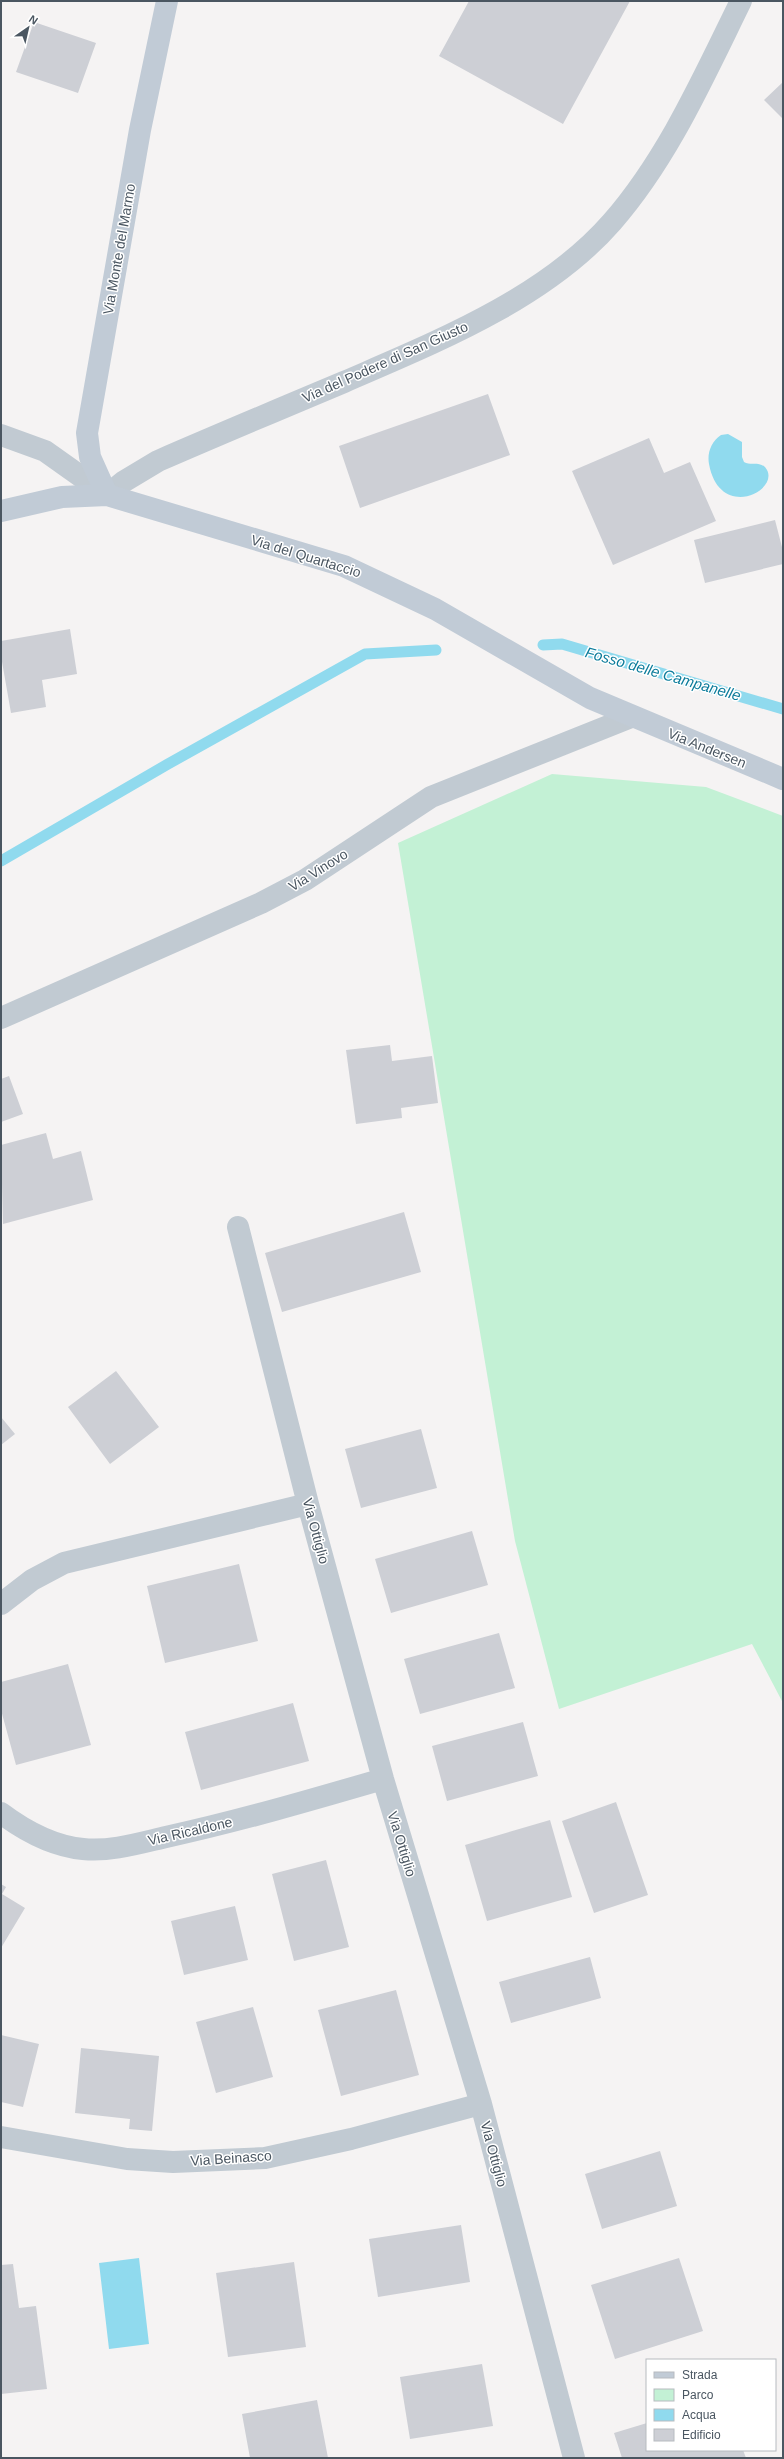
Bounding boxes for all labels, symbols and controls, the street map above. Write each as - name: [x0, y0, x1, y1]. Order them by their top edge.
- north arrow: [8, 8, 48, 48]
- text: N: [27, 13, 40, 27]
- street label: Via Monte del Marmo: [100, 182, 138, 316]
- street label: Via del Podere di San Giusto: [300, 318, 470, 406]
- street label: Via del Quartaccio: [249, 532, 363, 580]
- water label: Fosso delle Campanelle: [583, 643, 743, 704]
- street label: Via Andersen: [666, 725, 748, 771]
- street label: Via Vinovo: [286, 846, 351, 894]
- street label: Via Ottiglio: [300, 1496, 333, 1566]
- street label: Via Ottiglio: [384, 1809, 420, 1879]
- street label: Via Ricaldone: [146, 1813, 234, 1848]
- street label: Via Ottiglio: [478, 2119, 511, 2189]
- street label: Via Beinasco: [190, 2147, 272, 2169]
- legend: [646, 2359, 776, 2451]
- text: Strada: [682, 2368, 718, 2382]
- text: Parco: [682, 2388, 714, 2402]
- text: Acqua: [682, 2408, 716, 2422]
- text: Edificio: [682, 2428, 721, 2442]

